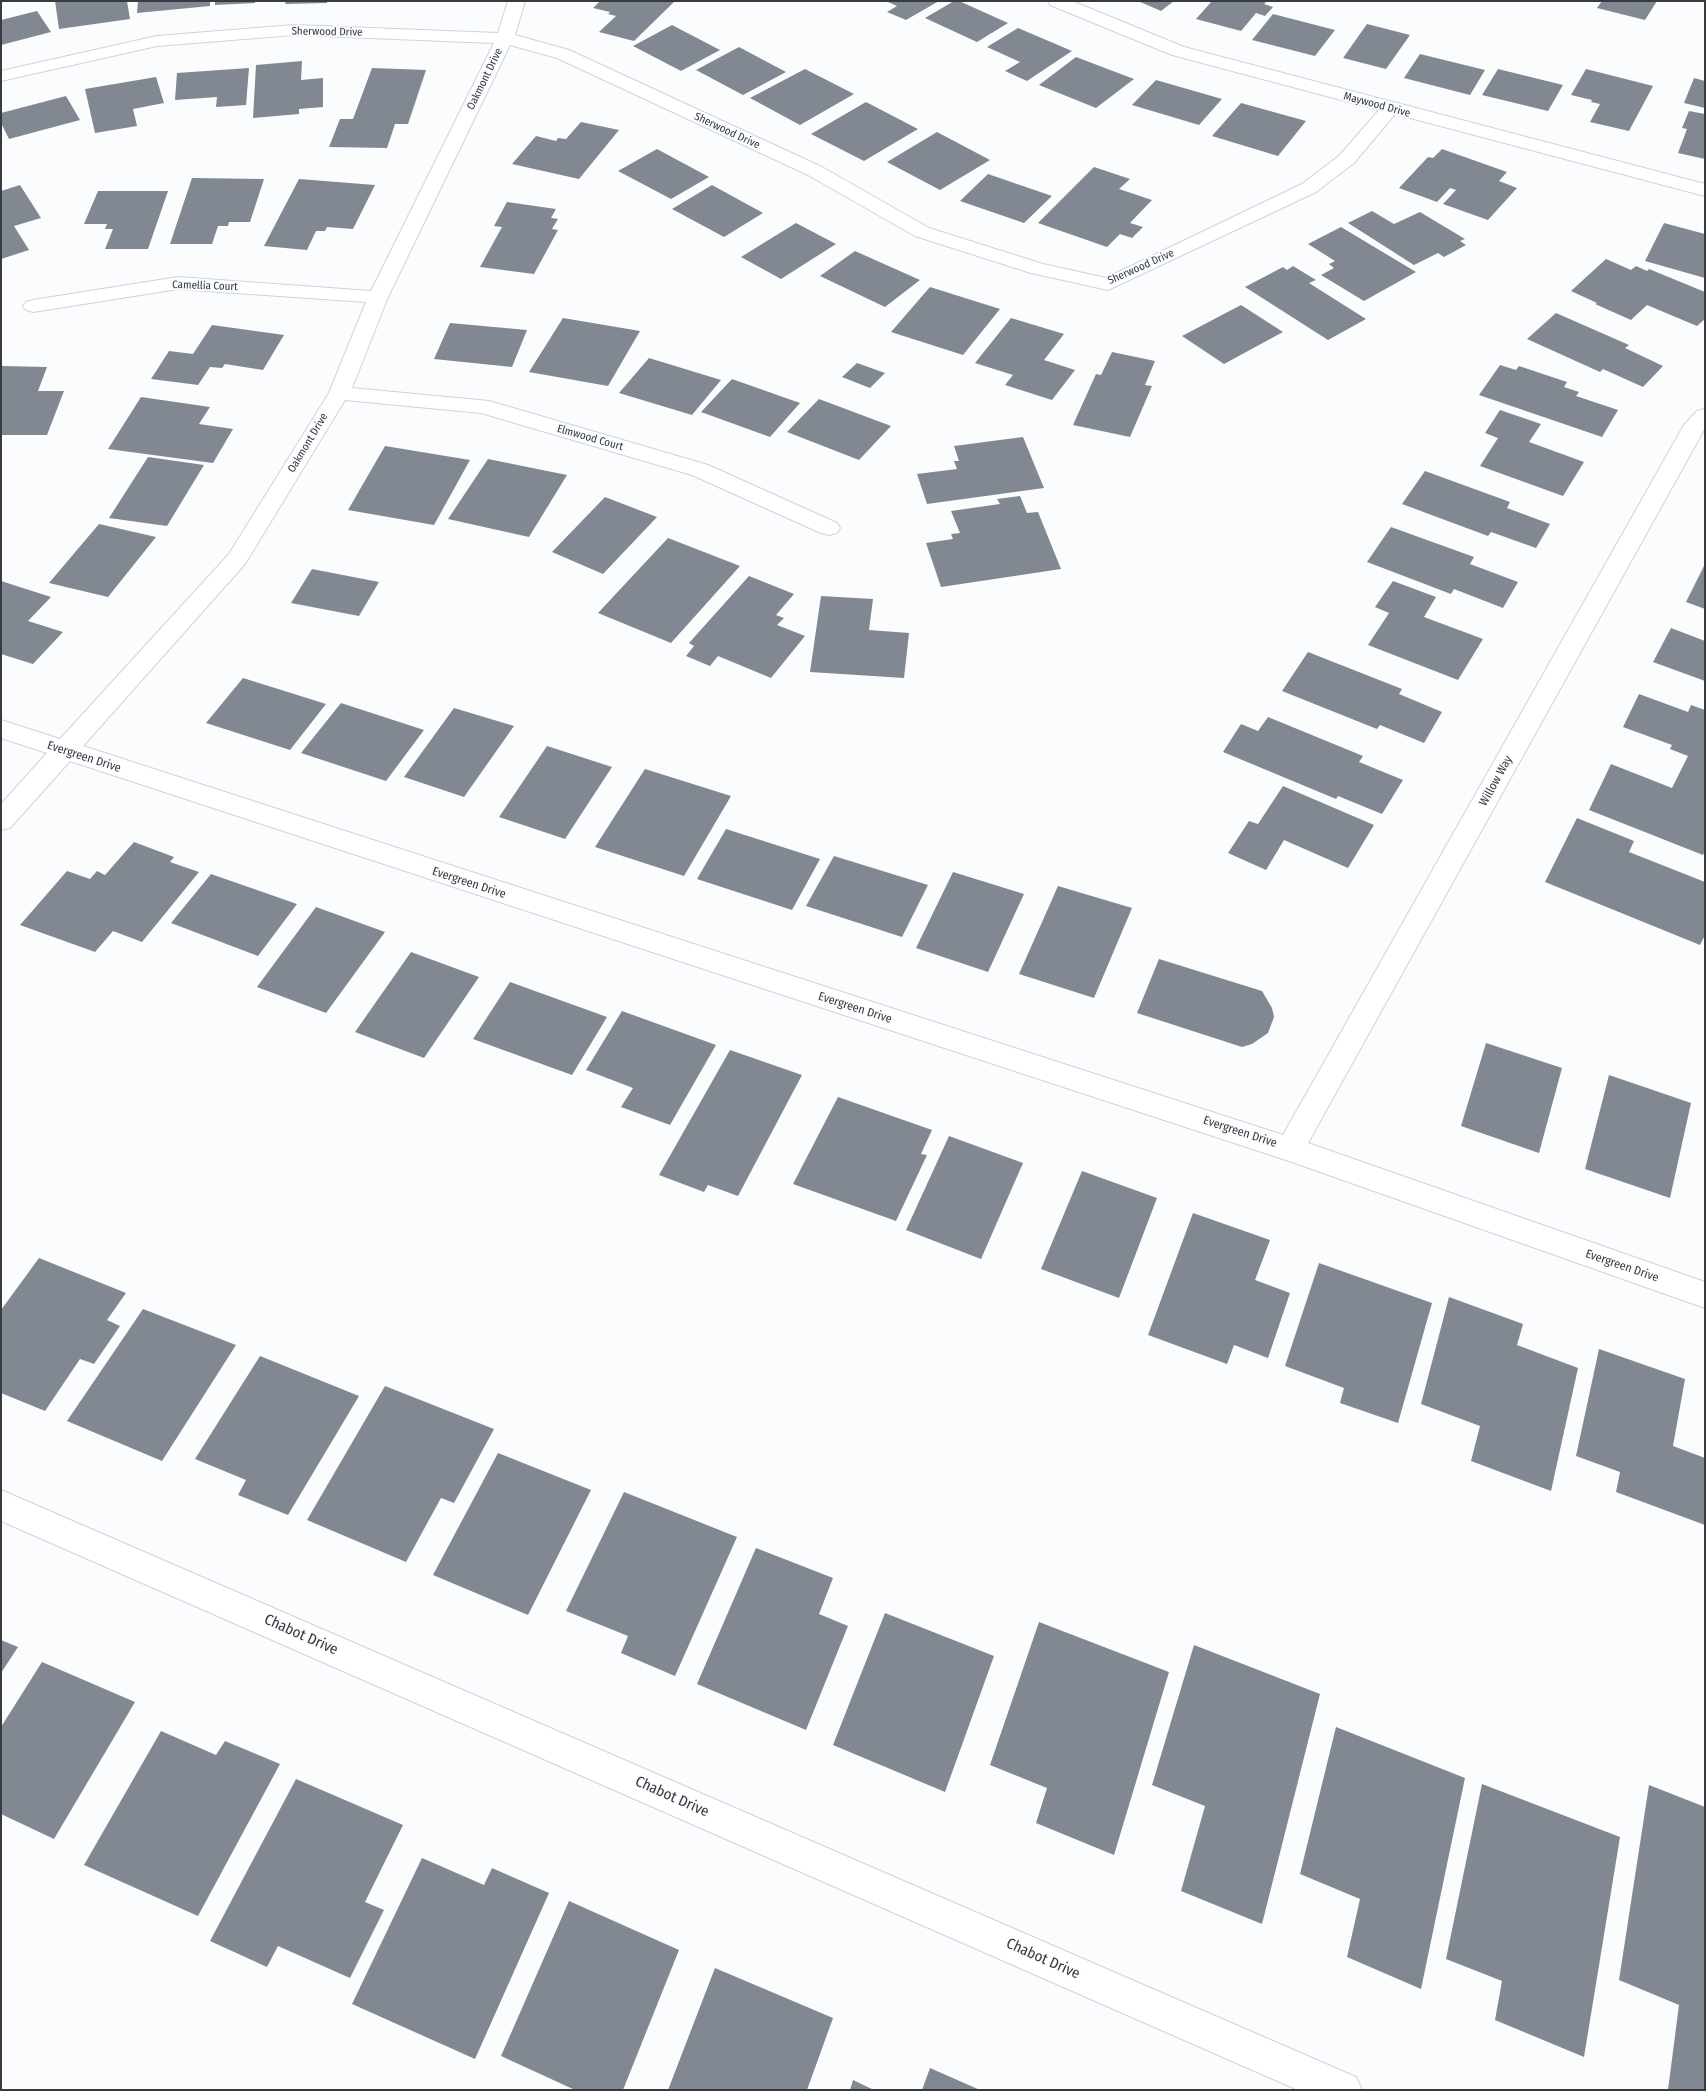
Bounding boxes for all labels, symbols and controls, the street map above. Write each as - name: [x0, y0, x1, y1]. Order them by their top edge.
- street label: Sherwood Drive: [291, 25, 363, 39]
- street label: Oakmont Drive: [464, 46, 506, 112]
- street label: Maywood Drive: [1342, 90, 1412, 120]
- street label: Sherwood Drive: [692, 110, 762, 152]
- street label: Sherwood Drive: [1106, 247, 1176, 287]
- street label: Camellia Court: [172, 278, 238, 294]
- street label: Oakmont Drive: [285, 411, 331, 475]
- street label: Elmwood Court: [555, 422, 625, 454]
- street label: Evergreen Drive: [45, 738, 123, 776]
- street label: Willow Way: [1476, 753, 1516, 809]
- street label: Evergreen Drive: [430, 864, 508, 902]
- street label: Evergreen Drive: [816, 989, 894, 1027]
- street label: Evergreen Drive: [1201, 1113, 1279, 1151]
- street label: Evergreen Drive: [1583, 1247, 1661, 1285]
- street label: Chabot Drive: [261, 1611, 341, 1659]
- street label: Chabot Drive: [632, 1773, 712, 1821]
- street label: Chabot Drive: [1003, 1935, 1083, 1983]

